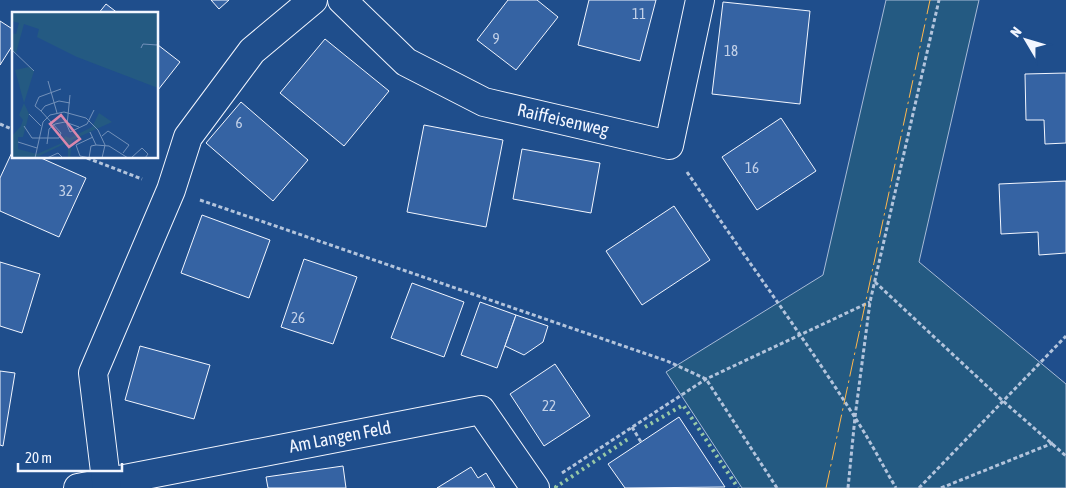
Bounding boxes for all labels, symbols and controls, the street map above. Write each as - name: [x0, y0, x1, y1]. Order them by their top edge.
- house number: 11: [632, 5, 646, 22]
- inset map: [12, 12, 159, 159]
- north arrow: [1001, 15, 1051, 65]
- text: N: [1007, 24, 1025, 40]
- house number: 9: [492, 30, 500, 47]
- house number: 18: [724, 42, 738, 59]
- street label: Raiffeisenweg: [515, 99, 611, 140]
- house number: 6: [235, 114, 243, 131]
- house number: 16: [745, 159, 759, 176]
- house number: 32: [59, 182, 73, 199]
- house number: 26: [291, 309, 305, 326]
- house number: 22: [542, 397, 556, 414]
- street label: Am Langen Feld: [287, 416, 393, 457]
- scale bar: [18, 440, 121, 472]
- text: 20 m: [25, 449, 52, 466]

